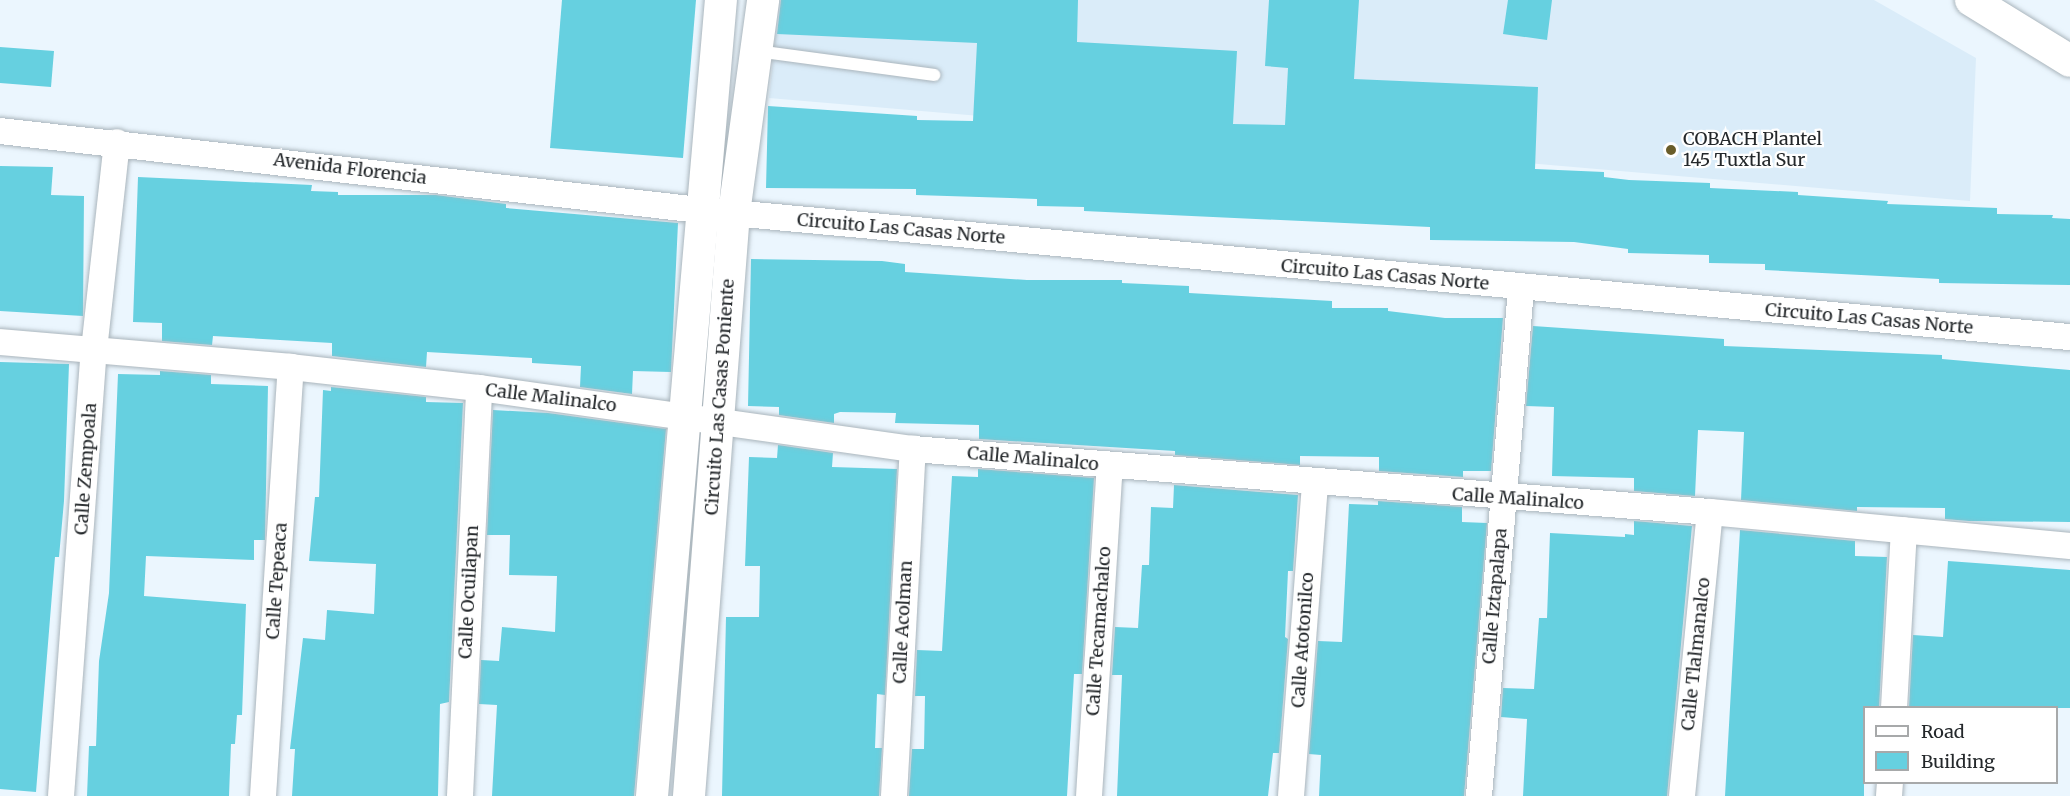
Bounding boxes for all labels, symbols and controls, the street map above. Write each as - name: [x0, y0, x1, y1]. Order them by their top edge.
- place label: COBACH Plantel 145 Tuxtla Sur: [1683, 129, 1822, 172]
- marker: COBACH Plantel 145 Tuxtla Sur: [1664, 143, 1678, 157]
- street label: Avenida Florencia: [272, 149, 428, 189]
- street label: Circuito Las Casas Norte: [796, 209, 1006, 249]
- street label: Circuito Las Casas Norte: [1280, 255, 1490, 295]
- street label: Circuito Las Casas Poniente: [701, 278, 739, 516]
- street label: Circuito Las Casas Norte: [1764, 299, 1974, 339]
- street label: Calle Malinalco: [484, 379, 618, 417]
- street label: Calle Zempoala: [71, 402, 101, 536]
- street label: Calle Malinalco: [966, 442, 1100, 476]
- street label: Calle Malinalco: [1451, 484, 1585, 514]
- street label: Calle Tepeaca: [262, 522, 292, 640]
- street label: Calle Ocuilapan: [455, 525, 483, 659]
- street label: Calle Iztapalapa: [1478, 527, 1512, 665]
- street label: Calle Tecamachalco: [1082, 546, 1116, 716]
- street label: Calle Acolman: [889, 560, 917, 684]
- street label: Calle Atotonilco: [1287, 571, 1319, 709]
- street label: Calle Tlalmanalco: [1677, 576, 1715, 732]
- legend: [1863, 706, 2058, 784]
- text: Road: [1921, 720, 1965, 743]
- text: Building: [1921, 750, 1995, 773]

